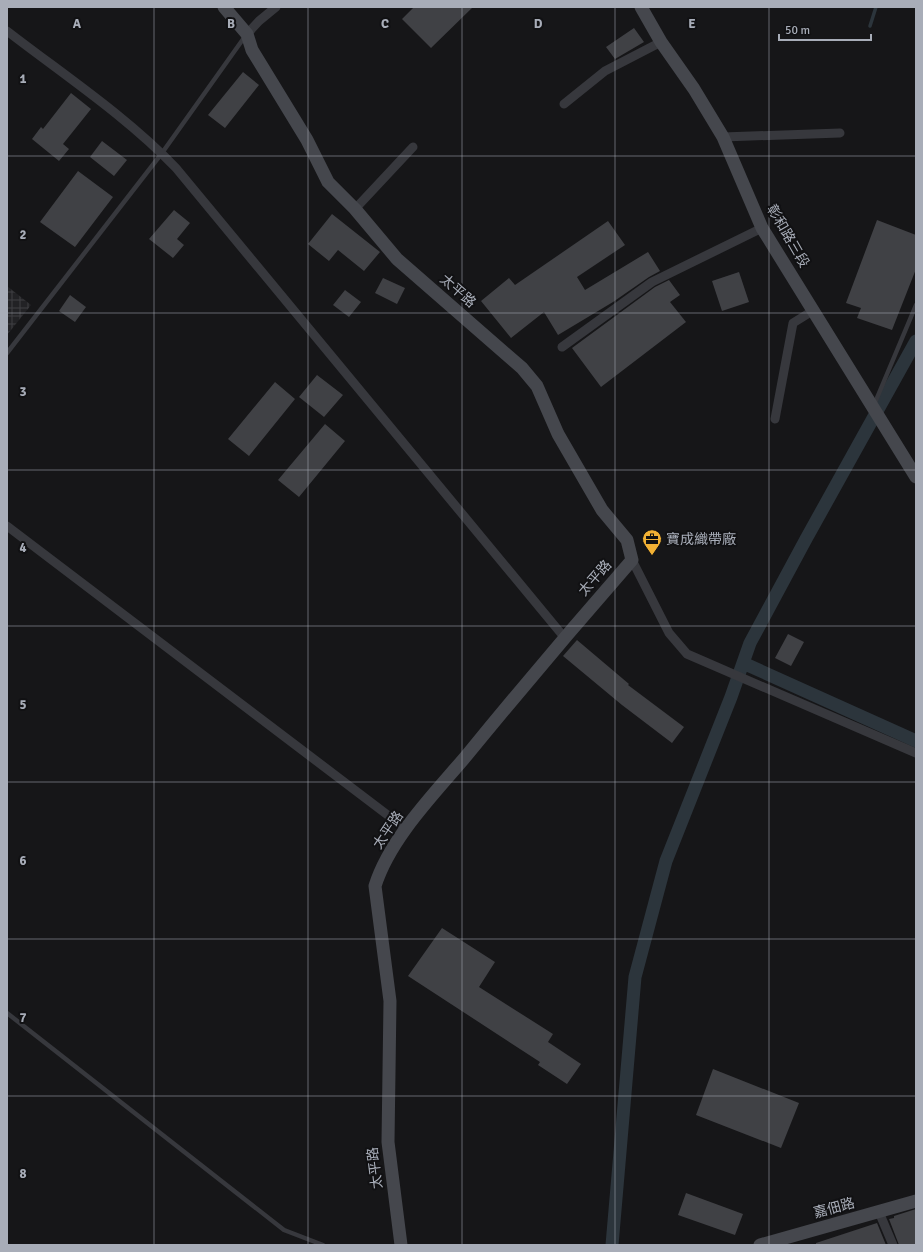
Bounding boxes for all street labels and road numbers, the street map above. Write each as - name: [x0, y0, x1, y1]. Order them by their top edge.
- street label: 彰和路三段: [763, 201, 813, 271]
- street label: 太平路: [437, 271, 479, 311]
- street label: 太平路: [575, 557, 615, 599]
- street label: 太平路: [369, 808, 407, 852]
- street label: 太平路: [364, 1146, 386, 1190]
- street label: 嘉佃路: [812, 1194, 856, 1222]

